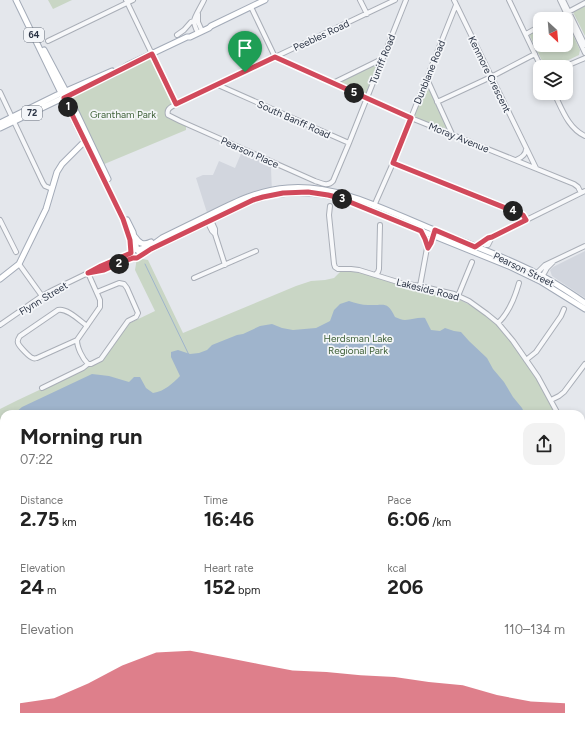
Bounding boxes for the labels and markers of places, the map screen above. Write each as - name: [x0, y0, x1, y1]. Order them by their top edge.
- pin: [228, 31, 262, 72]
- pin: 5: [344, 83, 364, 103]
- pin: 1: [58, 97, 78, 117]
- pin: 3: [332, 189, 352, 209]
- pin: 4: [503, 201, 523, 221]
- pin: 2: [109, 254, 129, 274]

